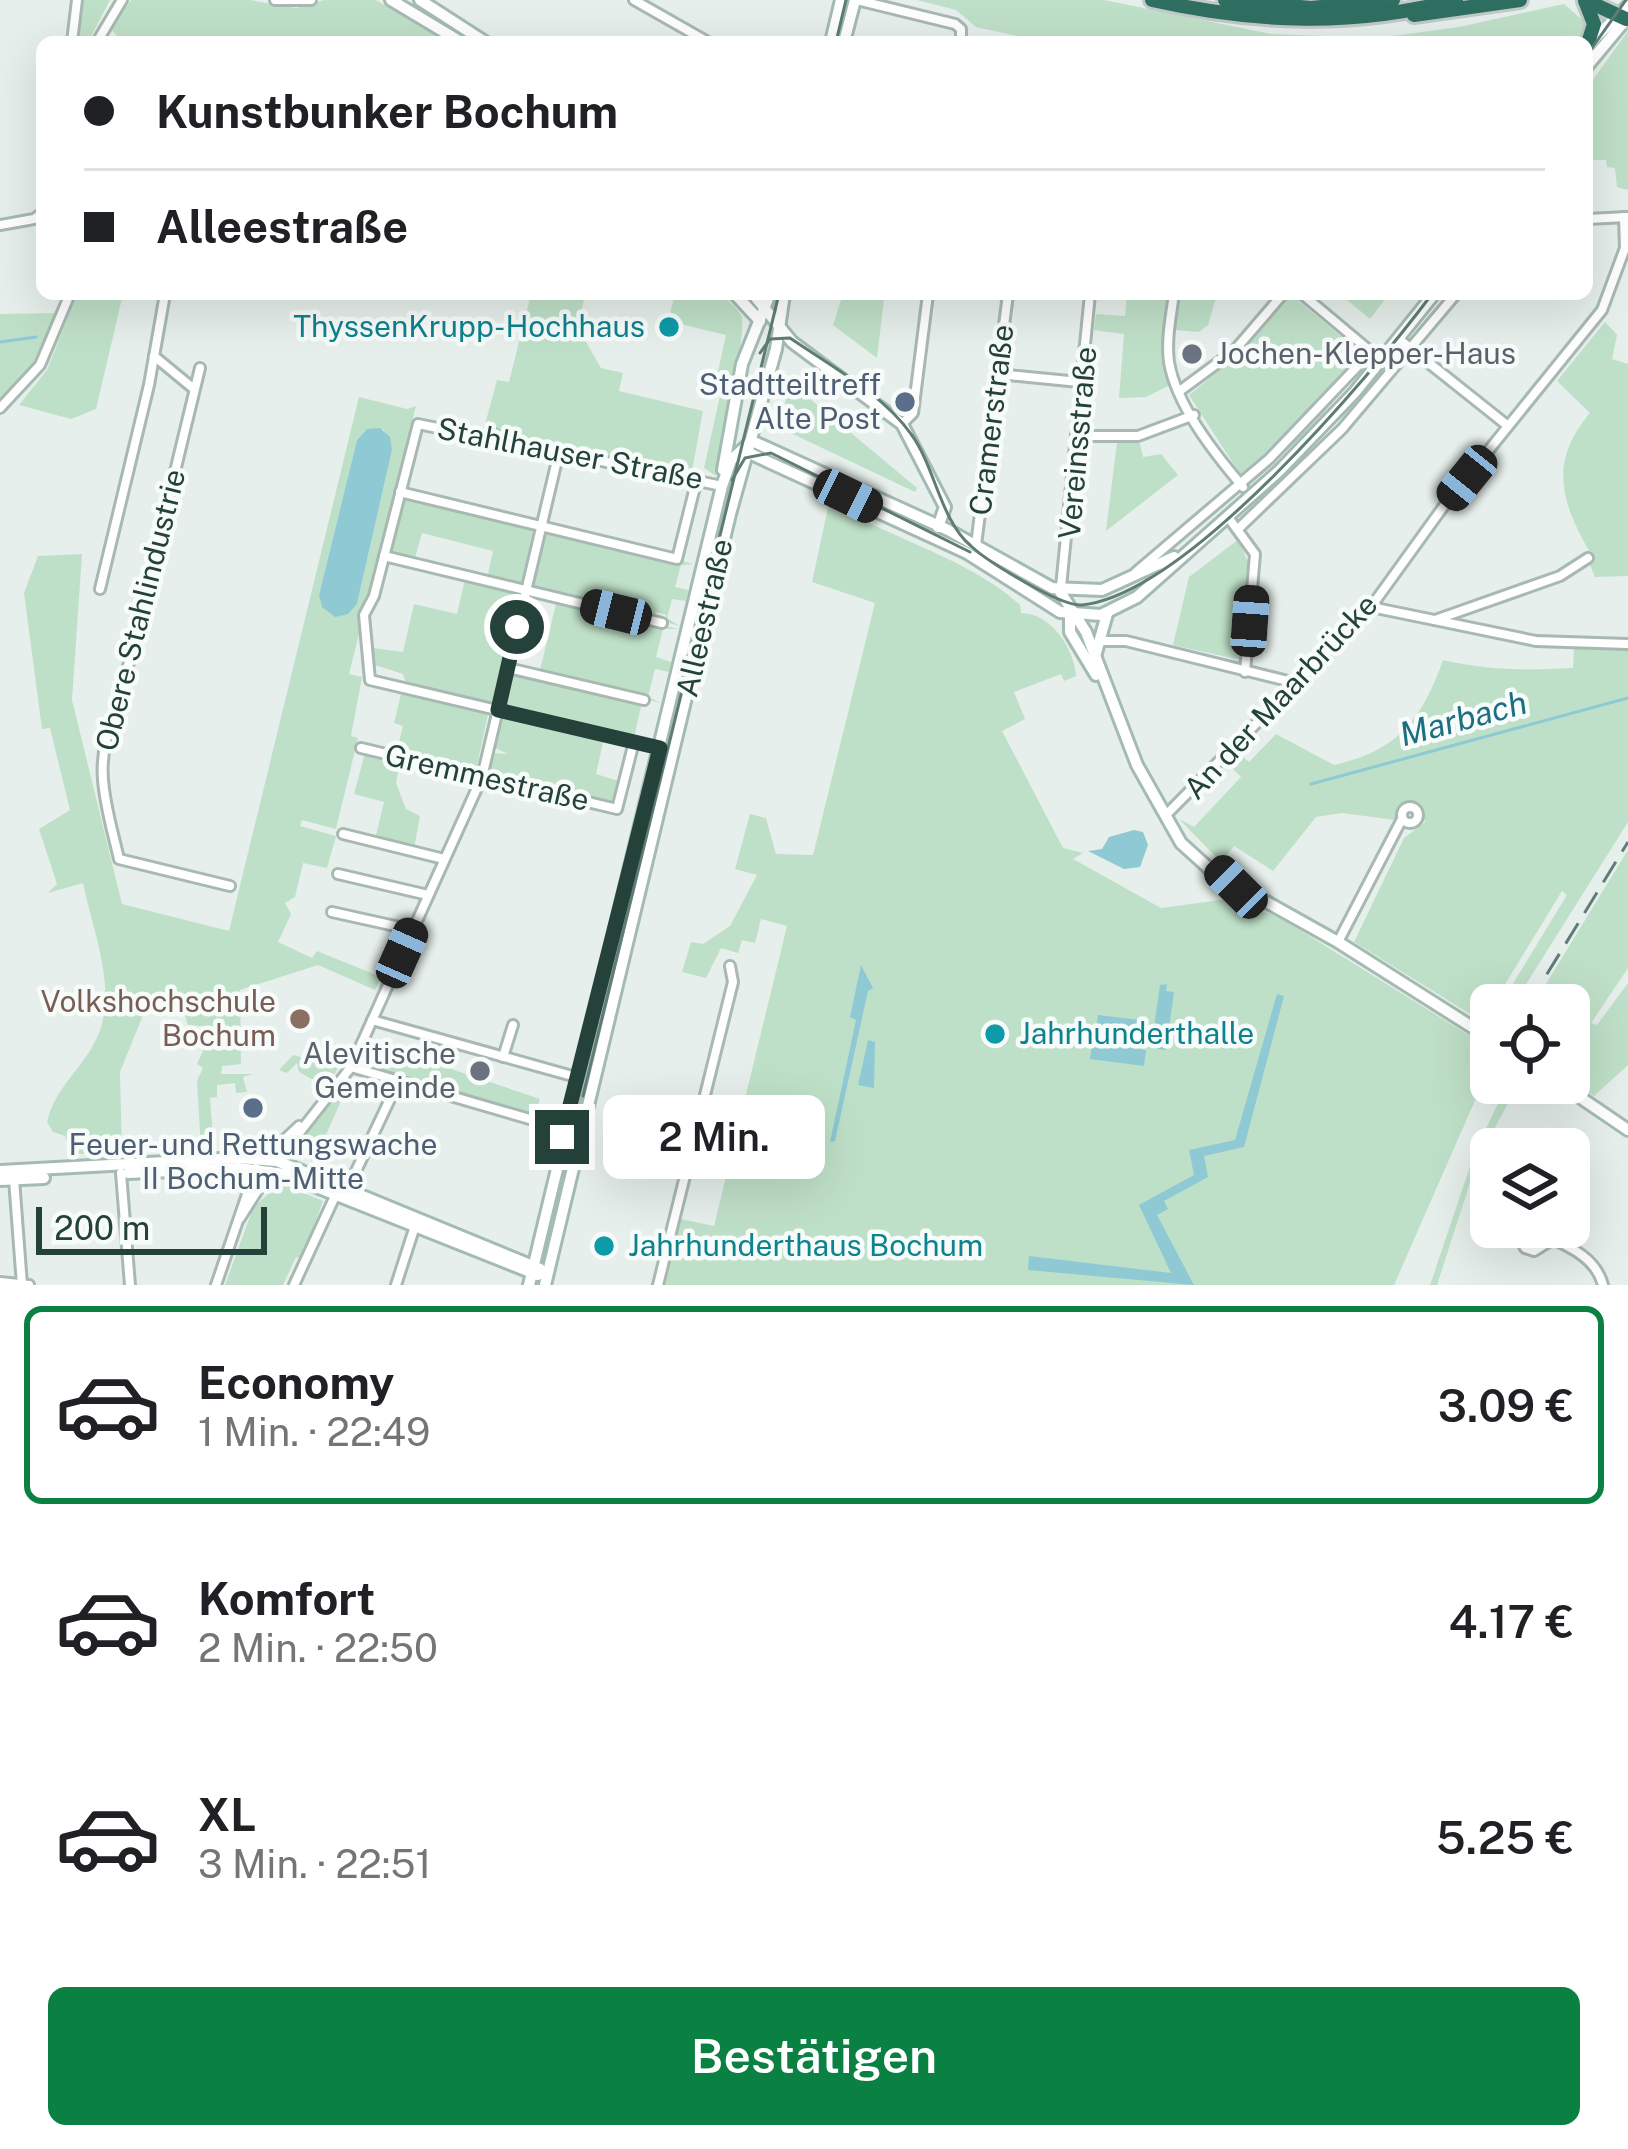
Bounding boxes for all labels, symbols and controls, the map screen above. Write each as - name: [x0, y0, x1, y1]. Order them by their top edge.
- text: Kunstbunker Bochum: [156, 85, 618, 138]
- text: Alleestraße: [156, 200, 408, 253]
- place label: ThyssenKrupp-Hochhaus: [293, 308, 645, 344]
- marker: ThyssenKrupp-Hochhaus: [656, 314, 682, 340]
- street label: Cramerstraße: [961, 322, 1021, 517]
- place label: Jochen-Klepper-Haus: [1216, 335, 1516, 371]
- marker: Jochen-Klepper-Haus: [1179, 341, 1205, 367]
- street label: Vereinsstraße: [1051, 345, 1103, 541]
- place label: Stadtteiltreff Alte Post: [699, 366, 881, 436]
- marker: Stadtteiltreff Alte Post: [892, 389, 918, 415]
- street label: Stahlhauser Straße: [434, 410, 706, 496]
- car: [1430, 439, 1504, 517]
- car: [808, 464, 888, 528]
- street label: Obere Stahlindustrie: [88, 465, 192, 754]
- street label: Alleestraße: [668, 535, 740, 700]
- car: [1230, 584, 1270, 658]
- car: [577, 586, 655, 638]
- street label: An der Maarbrücke: [1176, 586, 1384, 806]
- route start: [490, 600, 544, 654]
- water label: Marbach: [1395, 683, 1531, 753]
- street label: Gremmestraße: [382, 736, 593, 818]
- car: [1198, 849, 1274, 925]
- car: [371, 913, 433, 993]
- place label: Volkshochschule Bochum: [41, 983, 276, 1053]
- map controls: [1470, 984, 1590, 1248]
- button: locate: [1470, 984, 1590, 1104]
- marker: Volkshochschule Bochum: [287, 1006, 313, 1032]
- place label: Jahrhunderthalle: [1019, 1015, 1254, 1051]
- marker: Jahrhunderthalle: [982, 1021, 1008, 1047]
- place label: Alevitische Gemeinde: [302, 1035, 456, 1105]
- marker: Alevitische Gemeinde: [467, 1058, 493, 1084]
- marker: Feuer- und Rettungswache II Bochum-Mitte: [240, 1095, 266, 1121]
- callout: 2 Min.: [604, 1095, 826, 1179]
- route end: [535, 1110, 589, 1164]
- text: 2 Min.: [658, 1114, 770, 1160]
- place label: Feuer- und Rettungswache II Bochum-Mitte: [69, 1126, 437, 1196]
- button: layers: [1470, 1128, 1590, 1248]
- scale bar: [36, 1201, 267, 1254]
- text: 200 m: [54, 1209, 150, 1247]
- place label: Jahrhunderthaus Bochum: [628, 1227, 983, 1263]
- marker: Jahrhunderthaus Bochum: [591, 1233, 617, 1259]
- icon: car: [54, 1351, 162, 1459]
- text: Economy: [198, 1356, 394, 1409]
- text: 3.09 €: [1438, 1379, 1574, 1432]
- text: 1 Min. · 22:49: [198, 1409, 430, 1455]
- icon: car: [54, 1567, 162, 1675]
- text: Komfort: [198, 1572, 375, 1625]
- text: 4.17 €: [1449, 1595, 1574, 1648]
- text: 2 Min. · 22:50: [198, 1625, 438, 1671]
- icon: car: [54, 1783, 162, 1891]
- text: XL: [198, 1788, 256, 1841]
- text: 5.25 €: [1436, 1811, 1574, 1864]
- text: 3 Min. · 22:51: [198, 1841, 431, 1887]
- button: Bestätigen: [48, 1987, 1580, 2125]

